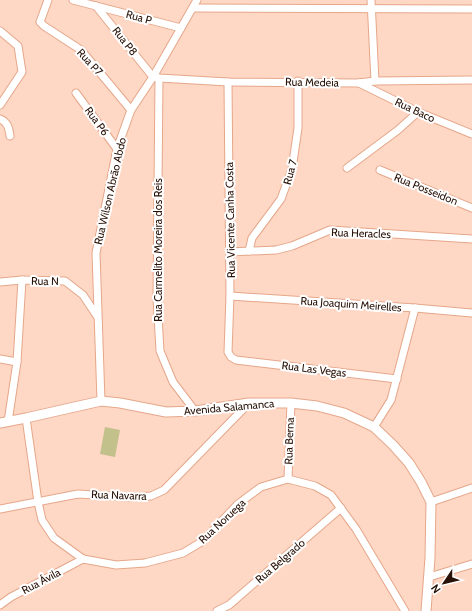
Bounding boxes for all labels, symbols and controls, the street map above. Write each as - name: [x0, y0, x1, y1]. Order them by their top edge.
- street label: Rua P: [124, 7, 154, 27]
- street label: Rua P8: [109, 24, 141, 58]
- street label: Rua P7: [74, 46, 106, 79]
- street label: Rua Medeia: [285, 75, 340, 89]
- street label: Rua Baco: [393, 95, 437, 125]
- street label: Rua P6: [82, 104, 112, 138]
- street label: Rua Wilson Abrão Abdo: [91, 136, 129, 246]
- street label: Rua 7: [280, 157, 300, 186]
- street label: Rua Vicente Canha Costa: [222, 161, 238, 278]
- street label: Rua Posseidon: [392, 170, 460, 208]
- street label: Rua Carmelito Moreira dos Reis: [151, 178, 165, 322]
- street label: Rua Heracles: [331, 225, 392, 241]
- street label: Rua N: [31, 274, 59, 288]
- street label: Rua Joaquim Meirelles: [300, 293, 403, 315]
- street label: Rua Las Vegas: [281, 358, 347, 380]
- street label: Avenida Salamanca: [183, 396, 275, 418]
- street label: Rua Berna: [281, 416, 297, 465]
- street label: Rua Navarra: [91, 487, 148, 503]
- street label: Rua Noruega: [196, 495, 249, 546]
- street label: Rua Belgrado: [252, 536, 308, 586]
- north arrow: [424, 563, 464, 603]
- street label: Rua Ávila: [19, 565, 63, 597]
- text: N: [428, 582, 444, 596]

